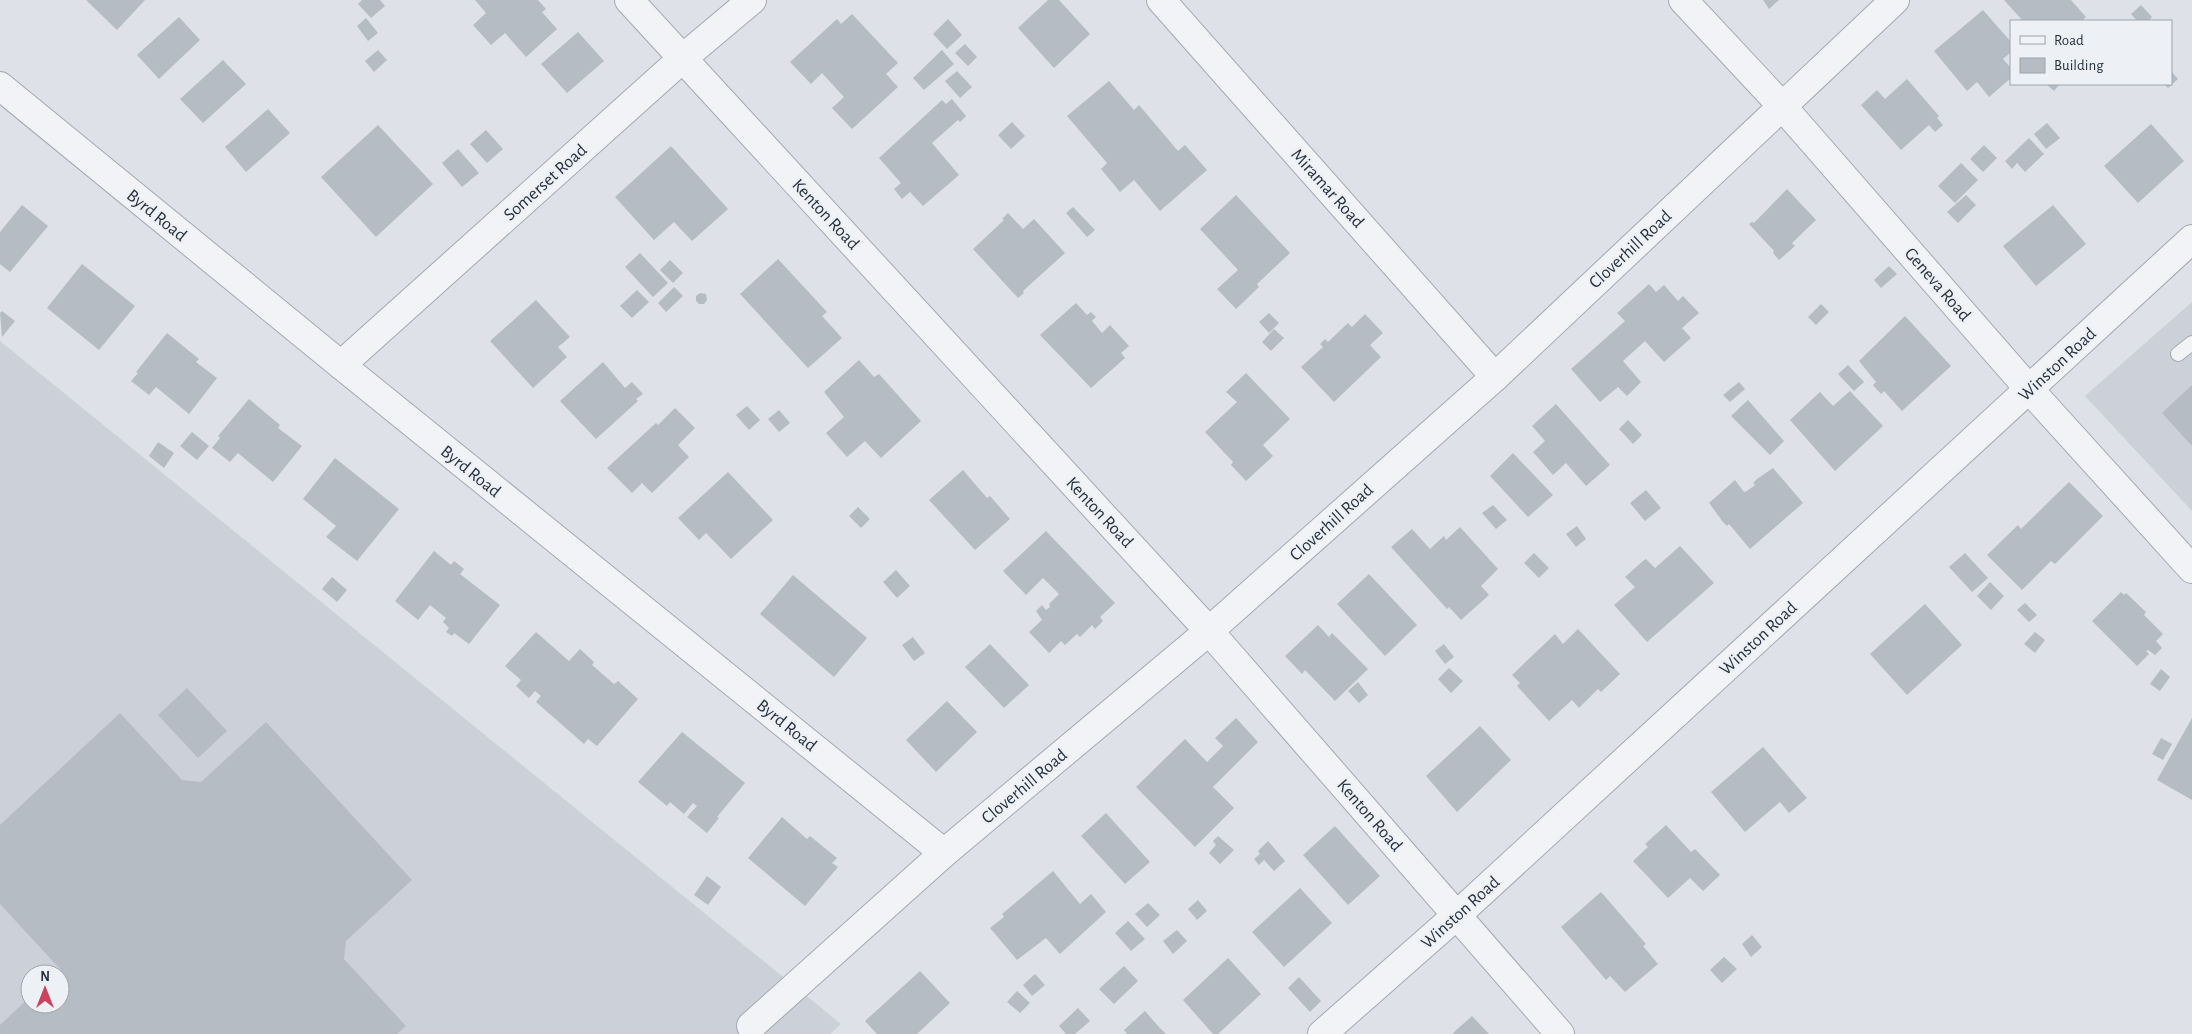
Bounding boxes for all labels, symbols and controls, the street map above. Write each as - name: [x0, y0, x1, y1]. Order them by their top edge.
- legend: [2010, 20, 2172, 85]
- text: Road: [2054, 33, 2084, 48]
- text: Building: [2054, 58, 2104, 73]
- street label: Somerset Road: [501, 141, 591, 224]
- street label: Miramar Road: [1287, 146, 1367, 232]
- street label: Kenton Road: [788, 176, 862, 253]
- street label: Byrd Road: [123, 186, 190, 245]
- street label: Cloverhill Road: [1586, 207, 1675, 292]
- street label: Geneva Road: [1901, 245, 1974, 325]
- street label: Winston Road: [2015, 325, 2100, 405]
- street label: Byrd Road: [437, 442, 504, 501]
- street label: Kenton Road: [1062, 474, 1136, 551]
- street label: Cloverhill Road: [1287, 481, 1377, 565]
- street label: Winston Road: [1716, 599, 1801, 679]
- street label: Byrd Road: [753, 696, 820, 755]
- street label: Cloverhill Road: [979, 746, 1071, 827]
- street label: Kenton Road: [1333, 776, 1405, 855]
- street label: Winston Road: [1418, 873, 1503, 952]
- north arrow: [20, 964, 70, 1014]
- text: N: [40, 970, 50, 984]

